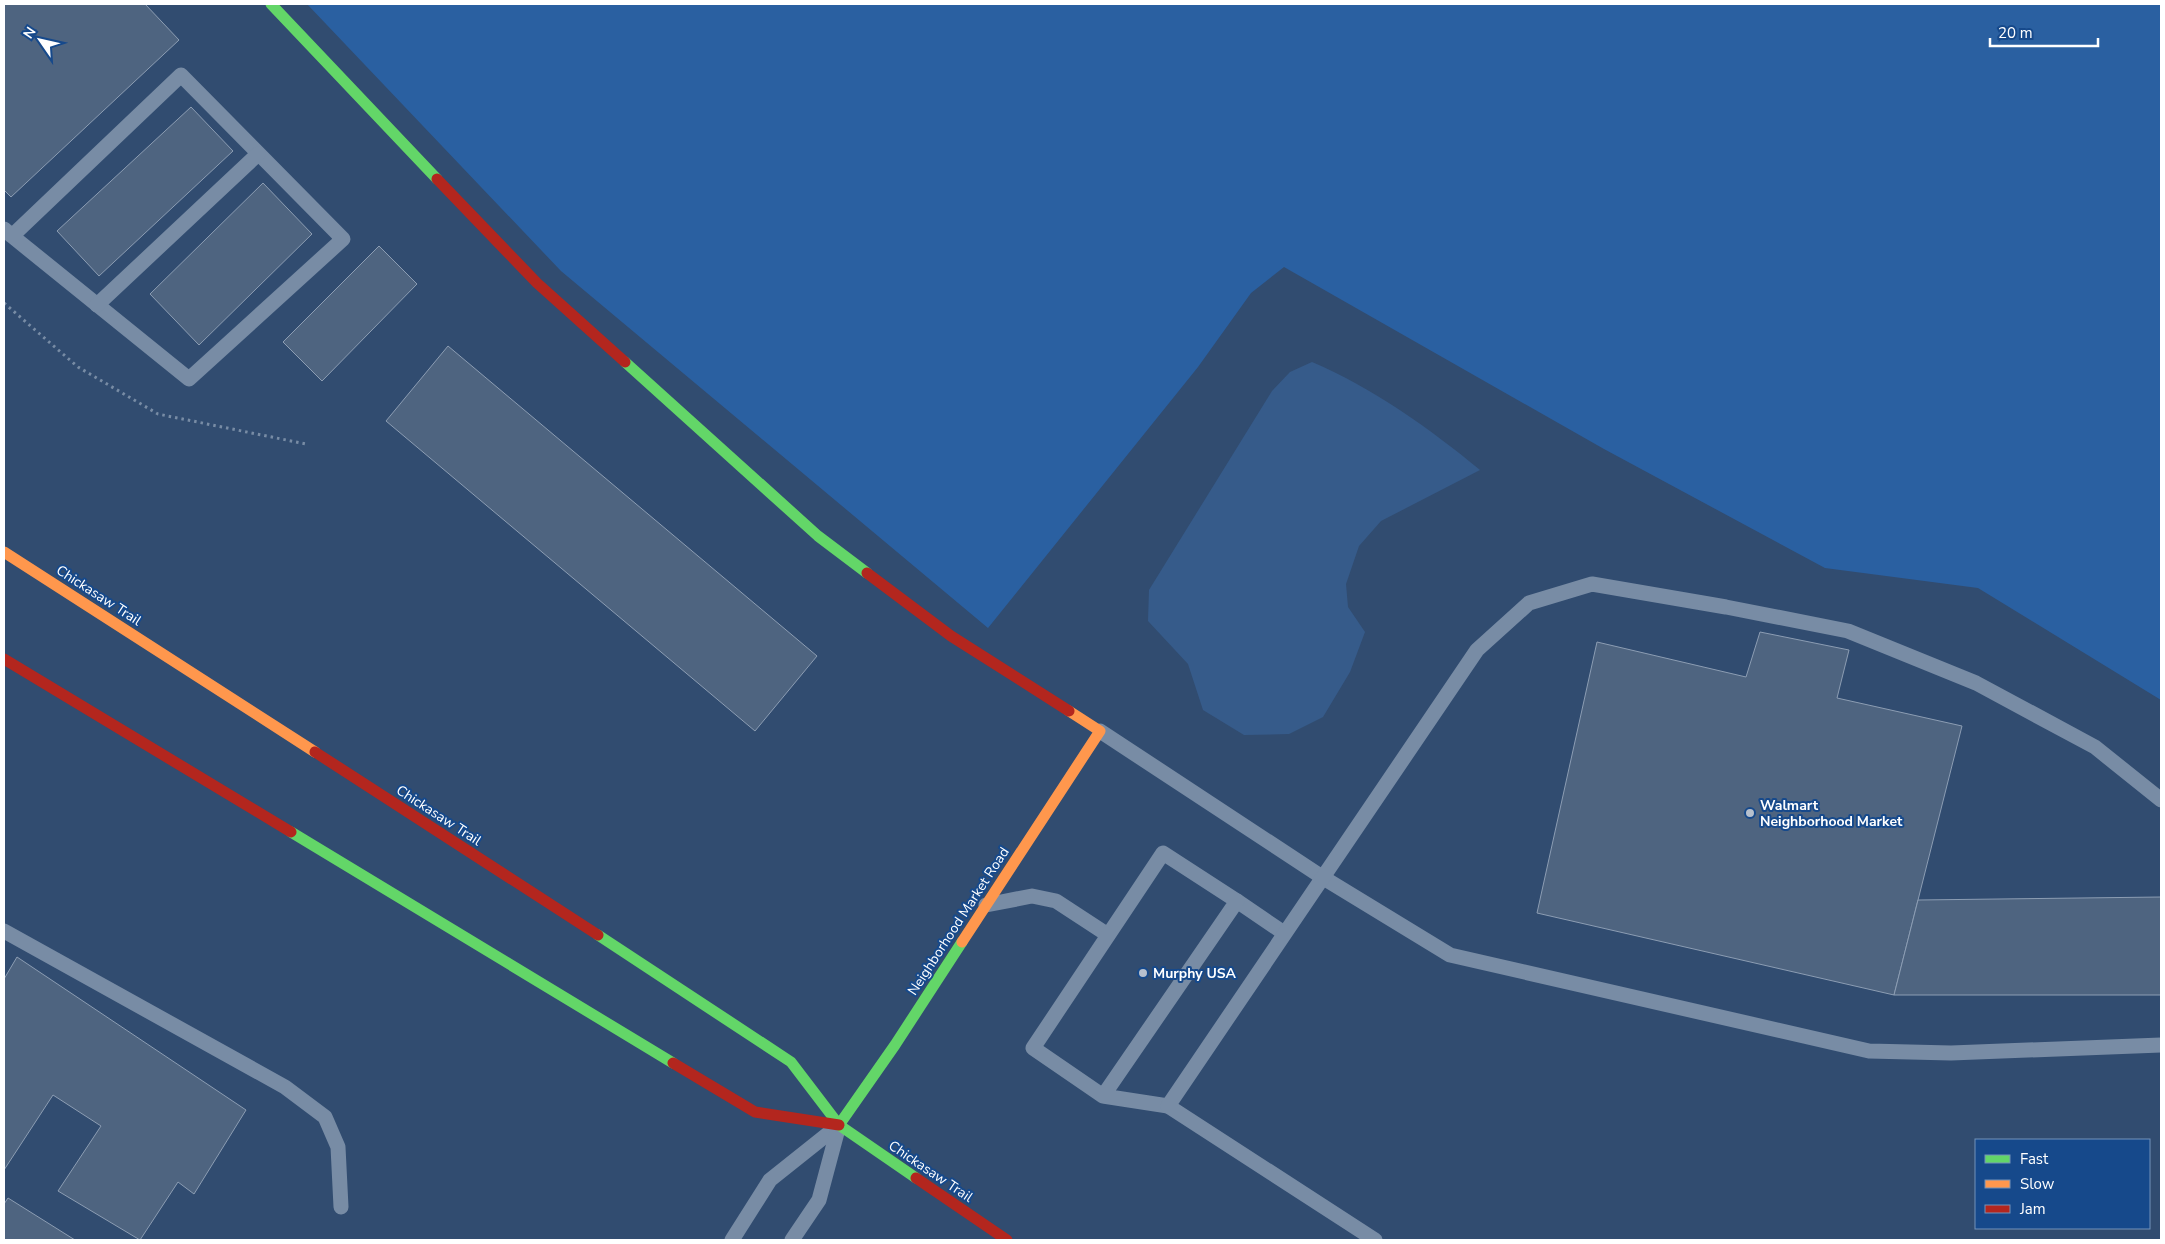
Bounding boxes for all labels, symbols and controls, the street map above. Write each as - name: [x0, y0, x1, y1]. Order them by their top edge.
- north arrow: [15, 15, 65, 65]
- scale bar: [1990, 15, 2098, 47]
- text: N: [19, 23, 40, 43]
- text: 20 m: [1998, 23, 2033, 43]
- street label: Chickasaw Trail: [52, 561, 146, 631]
- street label: Chickasaw Trail: [392, 781, 486, 851]
- place label: Walmart Neighborhood Market: [1760, 796, 1903, 831]
- marker: Walmart Neighborhood Market: [1744, 807, 1756, 819]
- street label: Neighborhood Market Road: [903, 843, 1014, 999]
- place label: Murphy USA: [1153, 964, 1237, 983]
- marker: Murphy USA: [1137, 967, 1149, 979]
- street label: Chickasaw Trail: [885, 1136, 977, 1207]
- legend: [1975, 1139, 2150, 1229]
- text: Fast: [2020, 1149, 2049, 1169]
- text: Slow: [2020, 1174, 2055, 1194]
- text: Jam: [2019, 1199, 2046, 1219]

